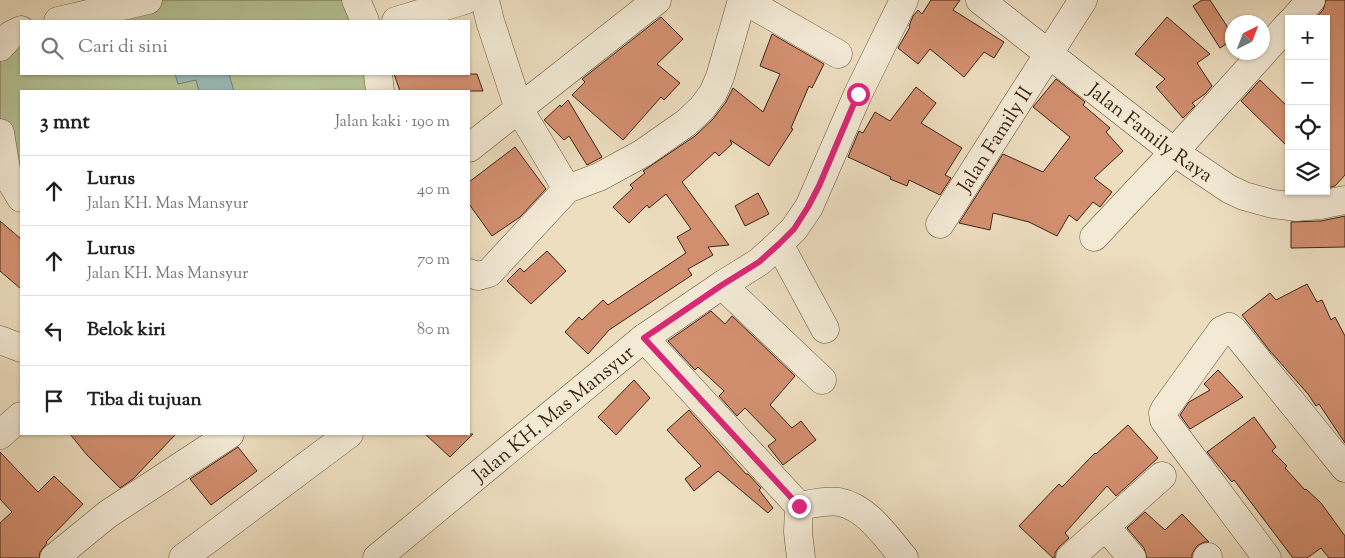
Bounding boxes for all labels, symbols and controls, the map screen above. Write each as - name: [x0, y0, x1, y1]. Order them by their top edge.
- north arrow: [1225, 15, 1270, 60]
- map controls: [1285, 15, 1330, 195]
- button: +: [1285, 15, 1330, 60]
- search box: [20, 20, 470, 75]
- icon: search: [38, 34, 66, 62]
- text: Cari di sini: [78, 34, 168, 61]
- button: −: [1285, 60, 1330, 105]
- street label: Jalan Family Raya: [1080, 77, 1218, 191]
- street label: Jalan Family II: [951, 81, 1041, 200]
- route start: [847, 83, 870, 106]
- button: locate: [1285, 105, 1330, 150]
- text: 3 mnt: [40, 108, 90, 138]
- text: Jalan kaki · 190 m: [335, 111, 450, 134]
- button: layers: [1285, 150, 1330, 195]
- text: Lurus: [87, 166, 135, 193]
- icon: ahead: [40, 177, 68, 205]
- text: 40 m: [417, 179, 450, 202]
- text: Jalan KH. Mas Mansyur: [87, 193, 248, 216]
- text: Lurus: [87, 236, 135, 263]
- icon: ahead: [40, 247, 68, 275]
- text: 70 m: [417, 249, 450, 272]
- text: Jalan KH. Mas Mansyur: [87, 263, 248, 286]
- icon: left: [40, 317, 68, 345]
- text: Belok kiri: [87, 317, 166, 344]
- text: 80 m: [417, 319, 450, 342]
- street label: Jalan KH. Mas Mansyur: [467, 339, 642, 491]
- icon: arrive: [40, 387, 68, 415]
- text: Tiba di tujuan: [87, 387, 202, 414]
- route end: [788, 495, 811, 518]

